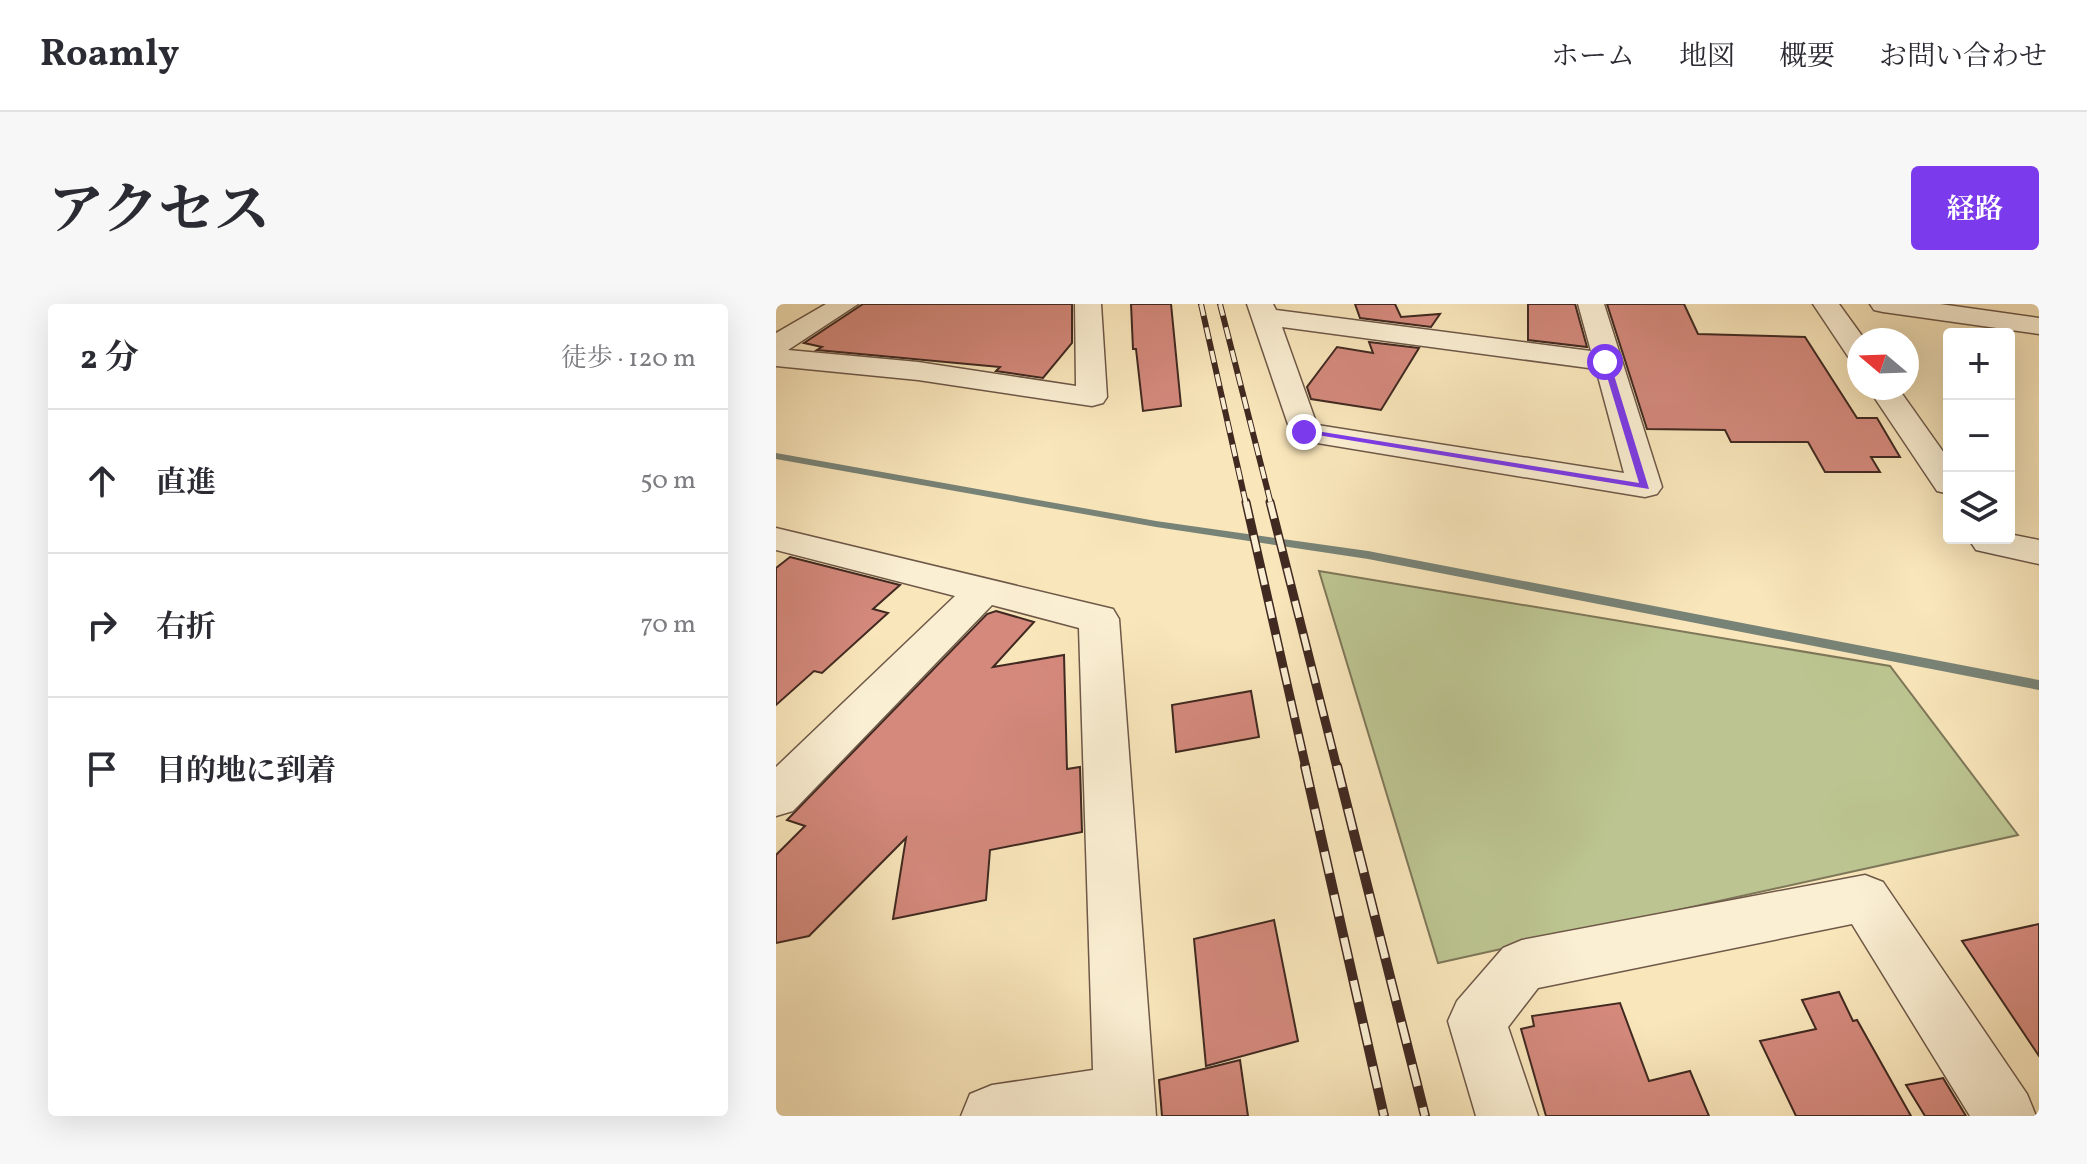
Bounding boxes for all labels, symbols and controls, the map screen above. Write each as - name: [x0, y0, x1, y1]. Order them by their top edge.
- text: Roamly: [40, 29, 179, 82]
- text: ホーム: [1551, 38, 1635, 77]
- text: 地図: [1679, 38, 1735, 77]
- text: 概要: [1779, 38, 1835, 77]
- text: お問い合わせ: [1879, 38, 2047, 77]
- button: 経路: [1911, 166, 2039, 250]
- text: アクセス: [48, 175, 270, 253]
- north arrow: [1847, 328, 1919, 400]
- map controls: [1943, 328, 2015, 544]
- button: +: [1943, 328, 2015, 400]
- text: 2 分: [80, 336, 138, 383]
- text: 徒歩 · 120 m: [561, 341, 696, 377]
- route start: [1587, 344, 1623, 380]
- button: −: [1943, 400, 2015, 472]
- route end: [1286, 414, 1322, 450]
- icon: ahead: [80, 459, 124, 503]
- text: 直進: [156, 463, 216, 505]
- text: 50 m: [640, 463, 696, 499]
- button: layers: [1943, 472, 2015, 544]
- icon: right: [80, 603, 124, 647]
- text: 右折: [156, 607, 216, 649]
- text: 70 m: [641, 607, 696, 643]
- icon: arrive: [80, 747, 124, 791]
- text: 目的地に到着: [156, 751, 336, 793]

